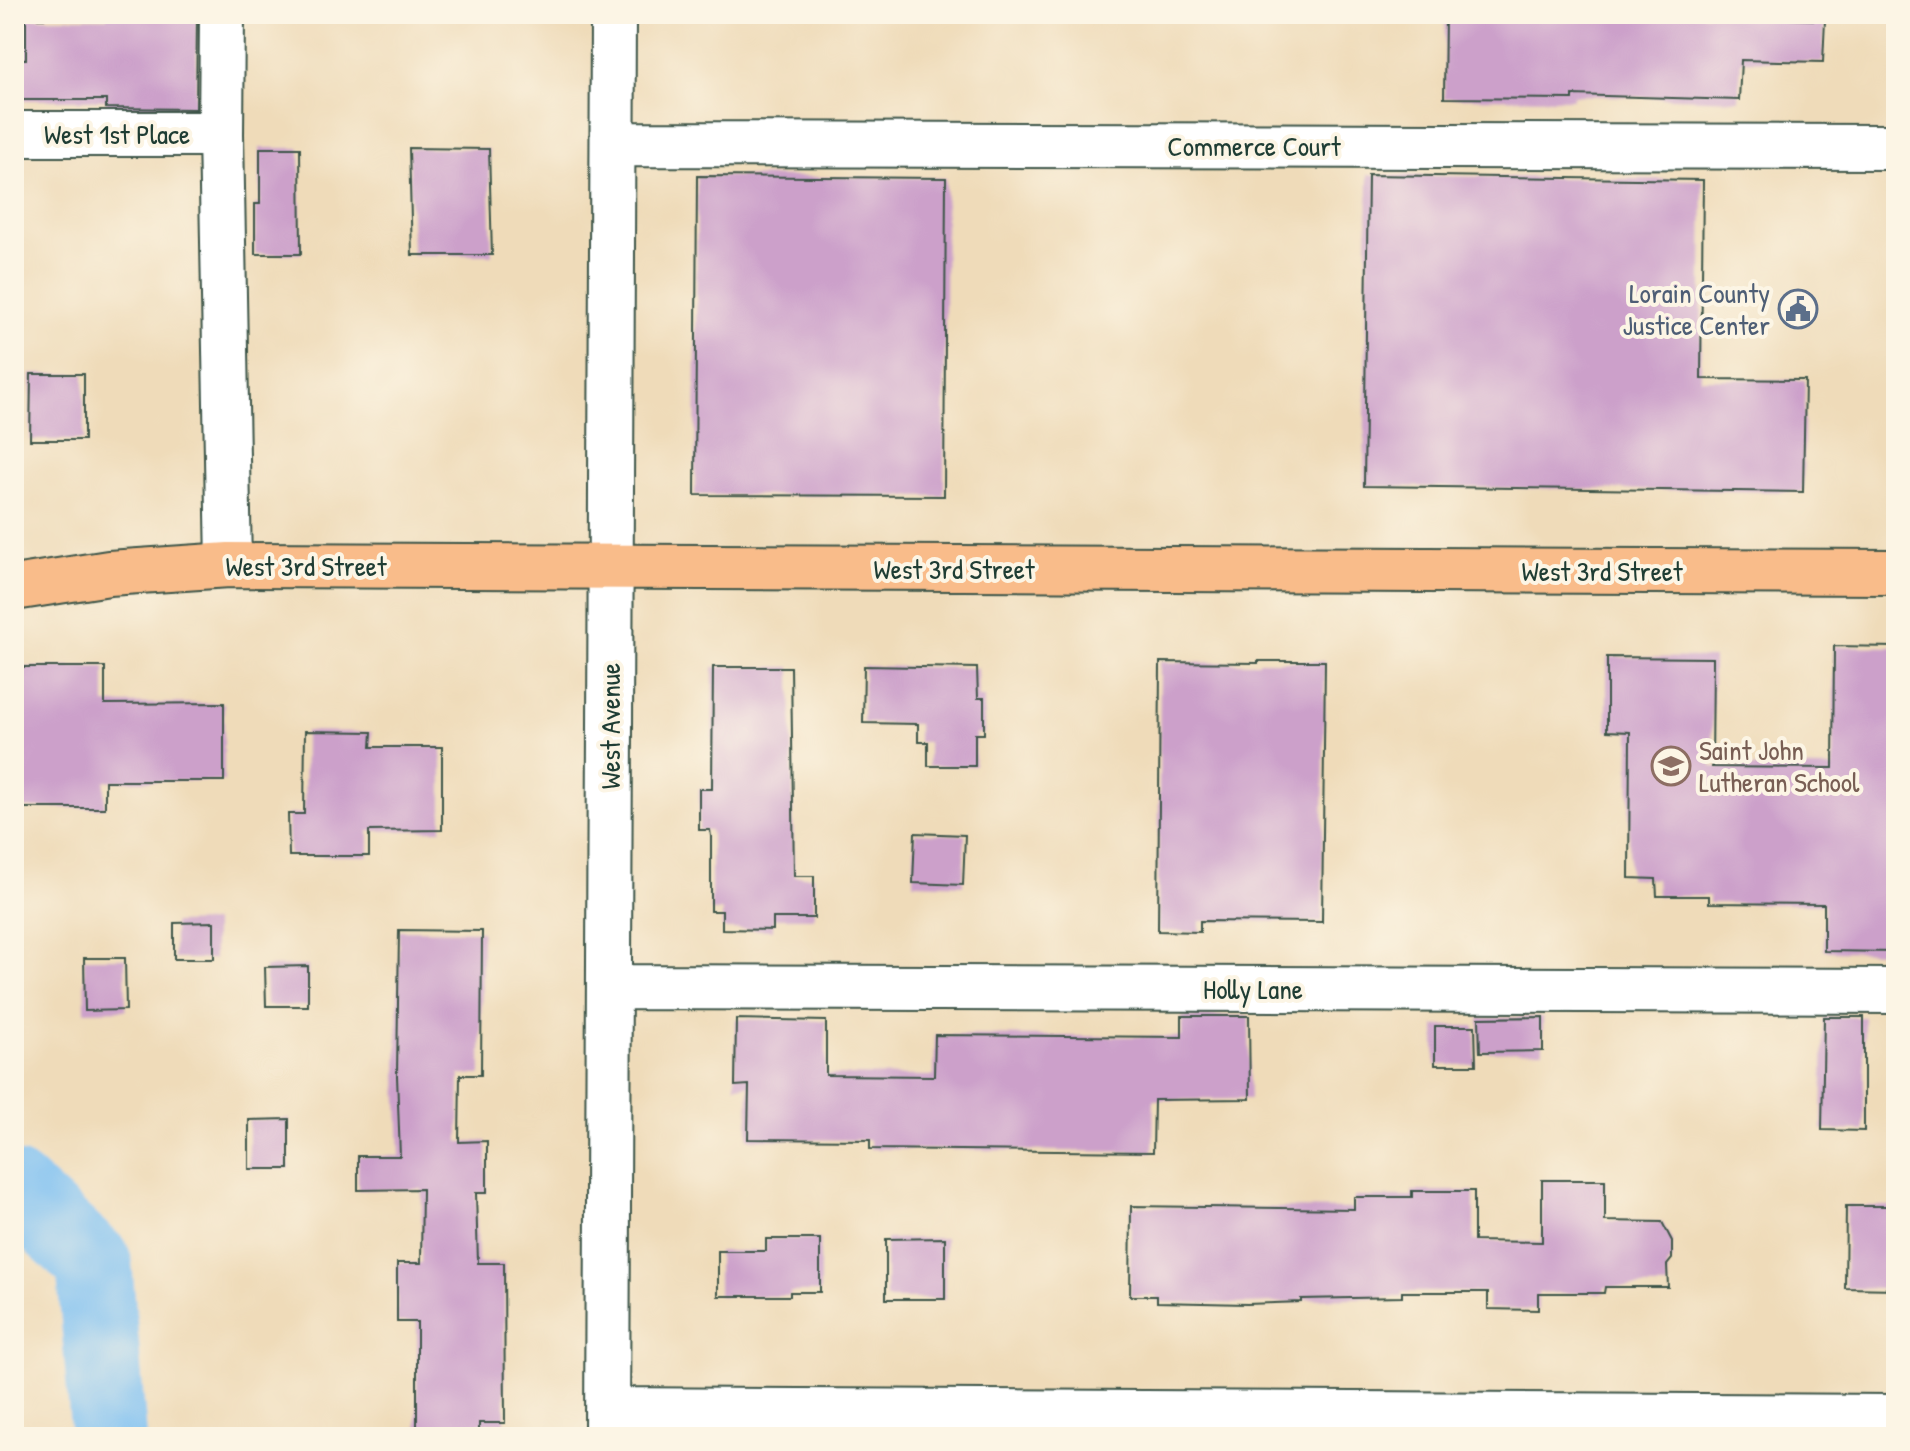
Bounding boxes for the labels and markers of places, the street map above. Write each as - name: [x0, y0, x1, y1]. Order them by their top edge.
- place label: Lorain County Justice Center: [1623, 274, 1770, 344]
- public building icon: Lorain County Justice Center: [1777, 288, 1819, 330]
- place label: Saint John Lutheran School: [1699, 731, 1860, 801]
- school or university icon: Saint John Lutheran School: [1650, 745, 1692, 787]

